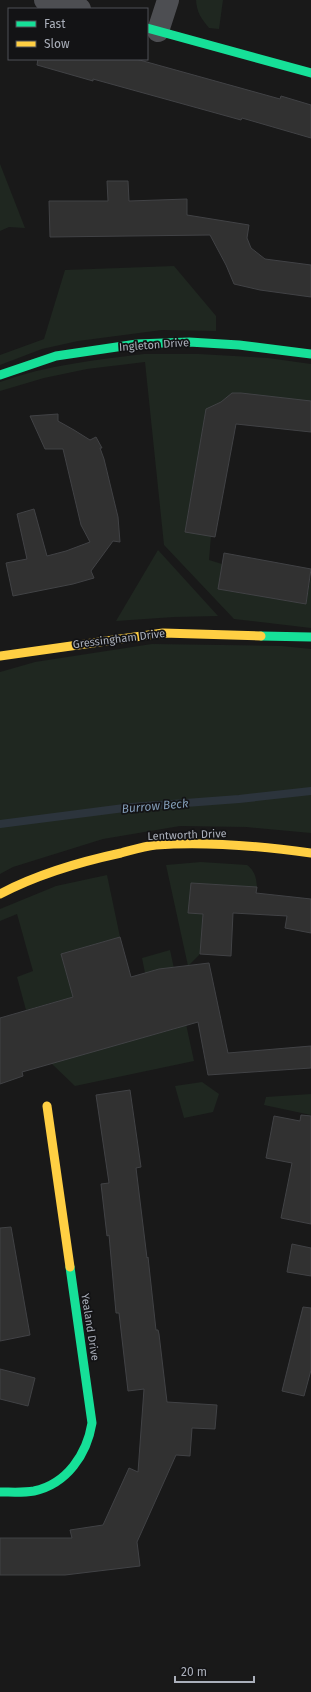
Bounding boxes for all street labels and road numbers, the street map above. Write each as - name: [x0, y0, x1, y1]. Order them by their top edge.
- street label: Ingleton Drive: [119, 336, 189, 354]
- street label: Gressingham Drive: [72, 627, 166, 651]
- street label: Lentworth Drive: [147, 827, 227, 843]
- street label: Yealand Drive: [78, 1292, 102, 1362]

